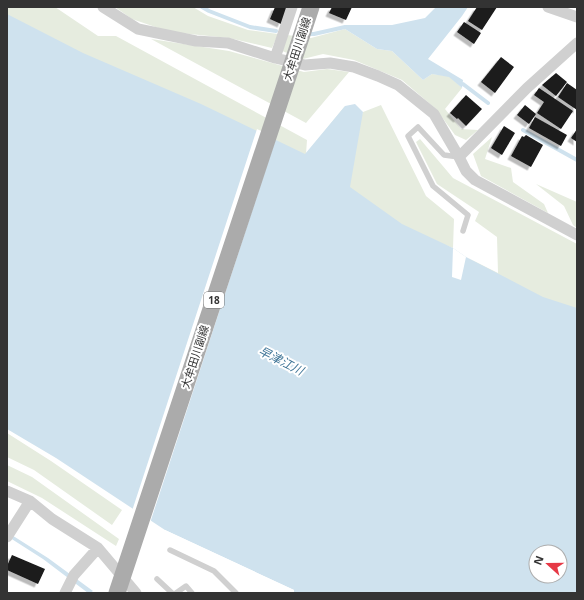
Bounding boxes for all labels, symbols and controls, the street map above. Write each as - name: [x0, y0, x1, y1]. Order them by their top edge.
- street label: 大牟田川副線: [279, 15, 314, 83]
- road number: 18: [204, 292, 224, 308]
- street label: 大牟田川副線: [177, 323, 212, 391]
- water label: 早津江川: [256, 342, 308, 380]
- north arrow: [528, 544, 568, 584]
- text: N: [530, 553, 547, 567]

